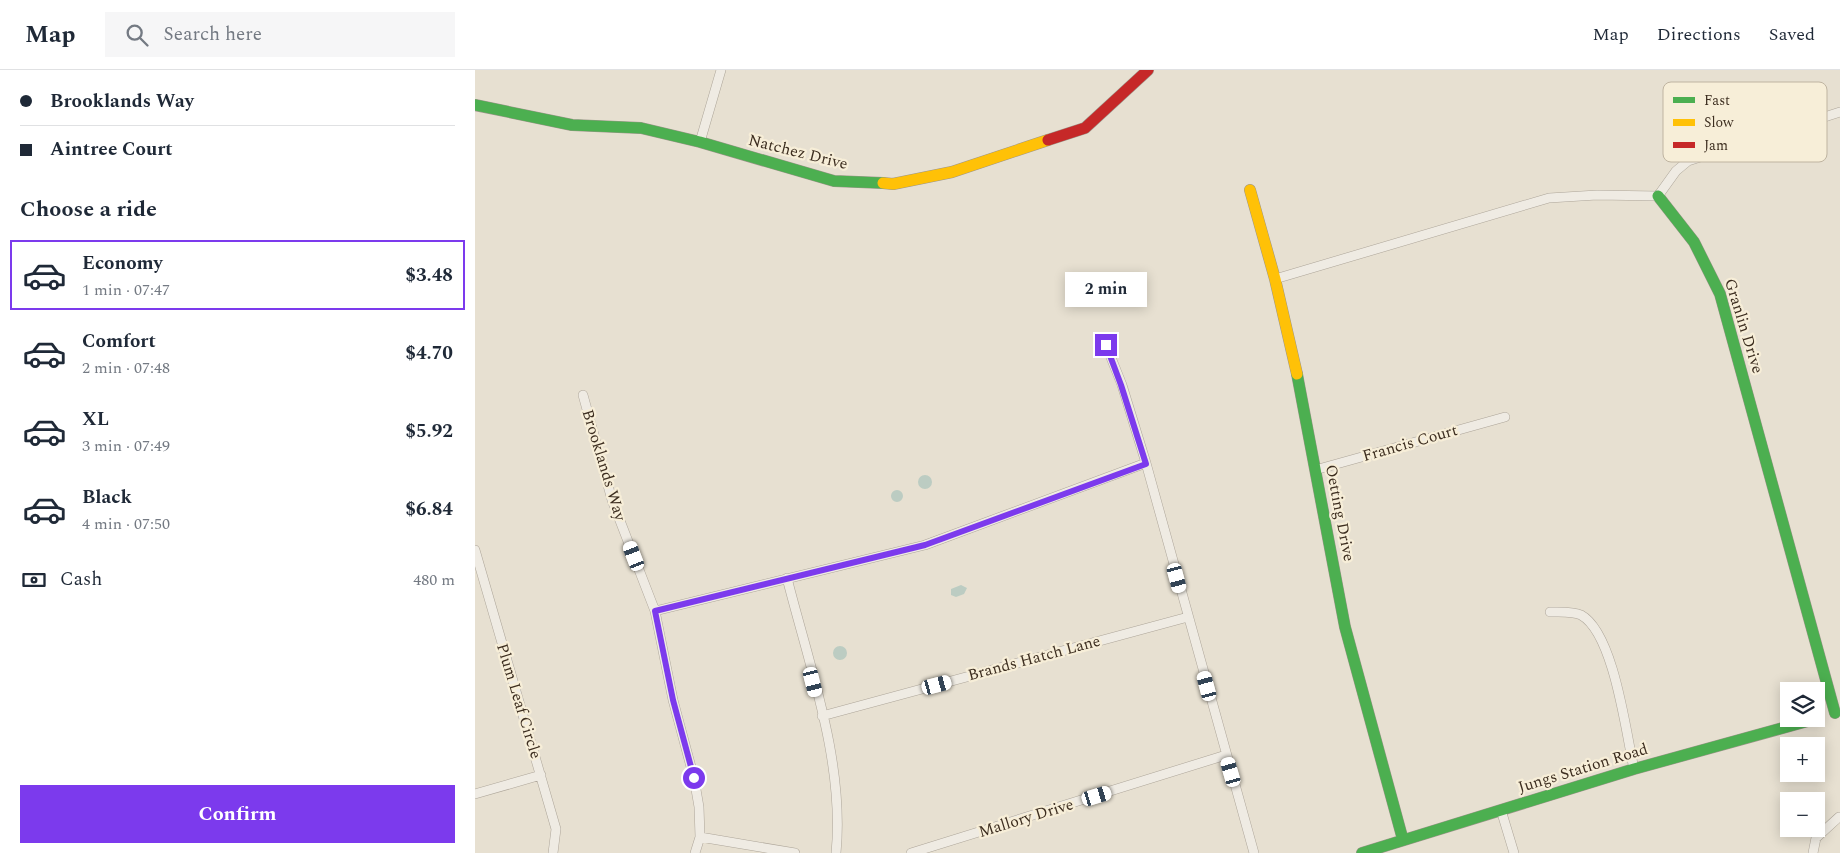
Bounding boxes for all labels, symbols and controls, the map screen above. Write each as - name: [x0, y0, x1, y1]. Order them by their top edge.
- search box: [105, 12, 455, 57]
- text: Map: [25, 17, 75, 53]
- text: Search here: [163, 20, 262, 49]
- icon: search: [123, 21, 151, 49]
- text: Map: [1593, 21, 1629, 48]
- text: Directions: [1657, 21, 1741, 48]
- text: Saved: [1769, 21, 1815, 48]
- legend: [1663, 82, 1827, 162]
- text: Brooklands Way: [50, 87, 194, 116]
- text: Fast: [1704, 90, 1730, 111]
- text: Slow: [1704, 112, 1734, 133]
- street label: Natchez Drive: [746, 128, 850, 176]
- text: Aintree Court: [50, 135, 173, 164]
- text: Jam: [1704, 135, 1728, 156]
- text: Choose a ride: [20, 193, 157, 226]
- text: Economy: [82, 249, 163, 278]
- icon: car: [22, 253, 67, 298]
- text: $3.48: [405, 261, 453, 290]
- callout: 2 min: [1065, 272, 1147, 308]
- street label: Granlin Drive: [1718, 276, 1770, 376]
- text: 2 min: [1085, 277, 1127, 301]
- text: 1 min · 07:47: [82, 278, 170, 302]
- text: Comfort: [82, 327, 156, 356]
- icon: car: [22, 331, 67, 376]
- route end: [1095, 334, 1117, 356]
- text: $4.70: [405, 339, 453, 368]
- text: 2 min · 07:48: [82, 356, 170, 380]
- text: XL: [82, 405, 109, 434]
- street label: Brooklands Way: [576, 406, 633, 525]
- icon: car: [22, 409, 67, 454]
- text: $5.92: [405, 417, 453, 446]
- street label: Francis Court: [1360, 418, 1461, 468]
- text: 3 min · 07:49: [82, 434, 170, 458]
- street label: Oetting Drive: [1319, 463, 1361, 563]
- text: Black: [82, 483, 132, 512]
- icon: car: [22, 487, 67, 532]
- text: $6.84: [405, 495, 453, 524]
- text: 4 min · 07:50: [82, 512, 170, 536]
- car: [621, 539, 646, 573]
- car: [1165, 562, 1188, 594]
- text: Cash: [60, 565, 102, 594]
- icon: cash: [20, 566, 48, 594]
- text: 480 m: [413, 568, 455, 592]
- street label: Brands Hatch Lane: [965, 629, 1103, 687]
- street label: Plum Leaf Circle: [490, 640, 548, 762]
- car: [802, 666, 823, 698]
- car: [1195, 670, 1218, 702]
- car: [920, 674, 953, 696]
- map controls: [1780, 682, 1825, 837]
- button: layers: [1780, 682, 1825, 727]
- street label: Jungs Station Road: [1515, 737, 1651, 799]
- button: +: [1780, 737, 1825, 782]
- car: [1219, 756, 1242, 788]
- route start: [683, 767, 705, 789]
- car: [1080, 784, 1113, 808]
- button: Confirm: [20, 785, 455, 843]
- street label: Mallory Drive: [975, 792, 1077, 844]
- button: −: [1780, 792, 1825, 837]

